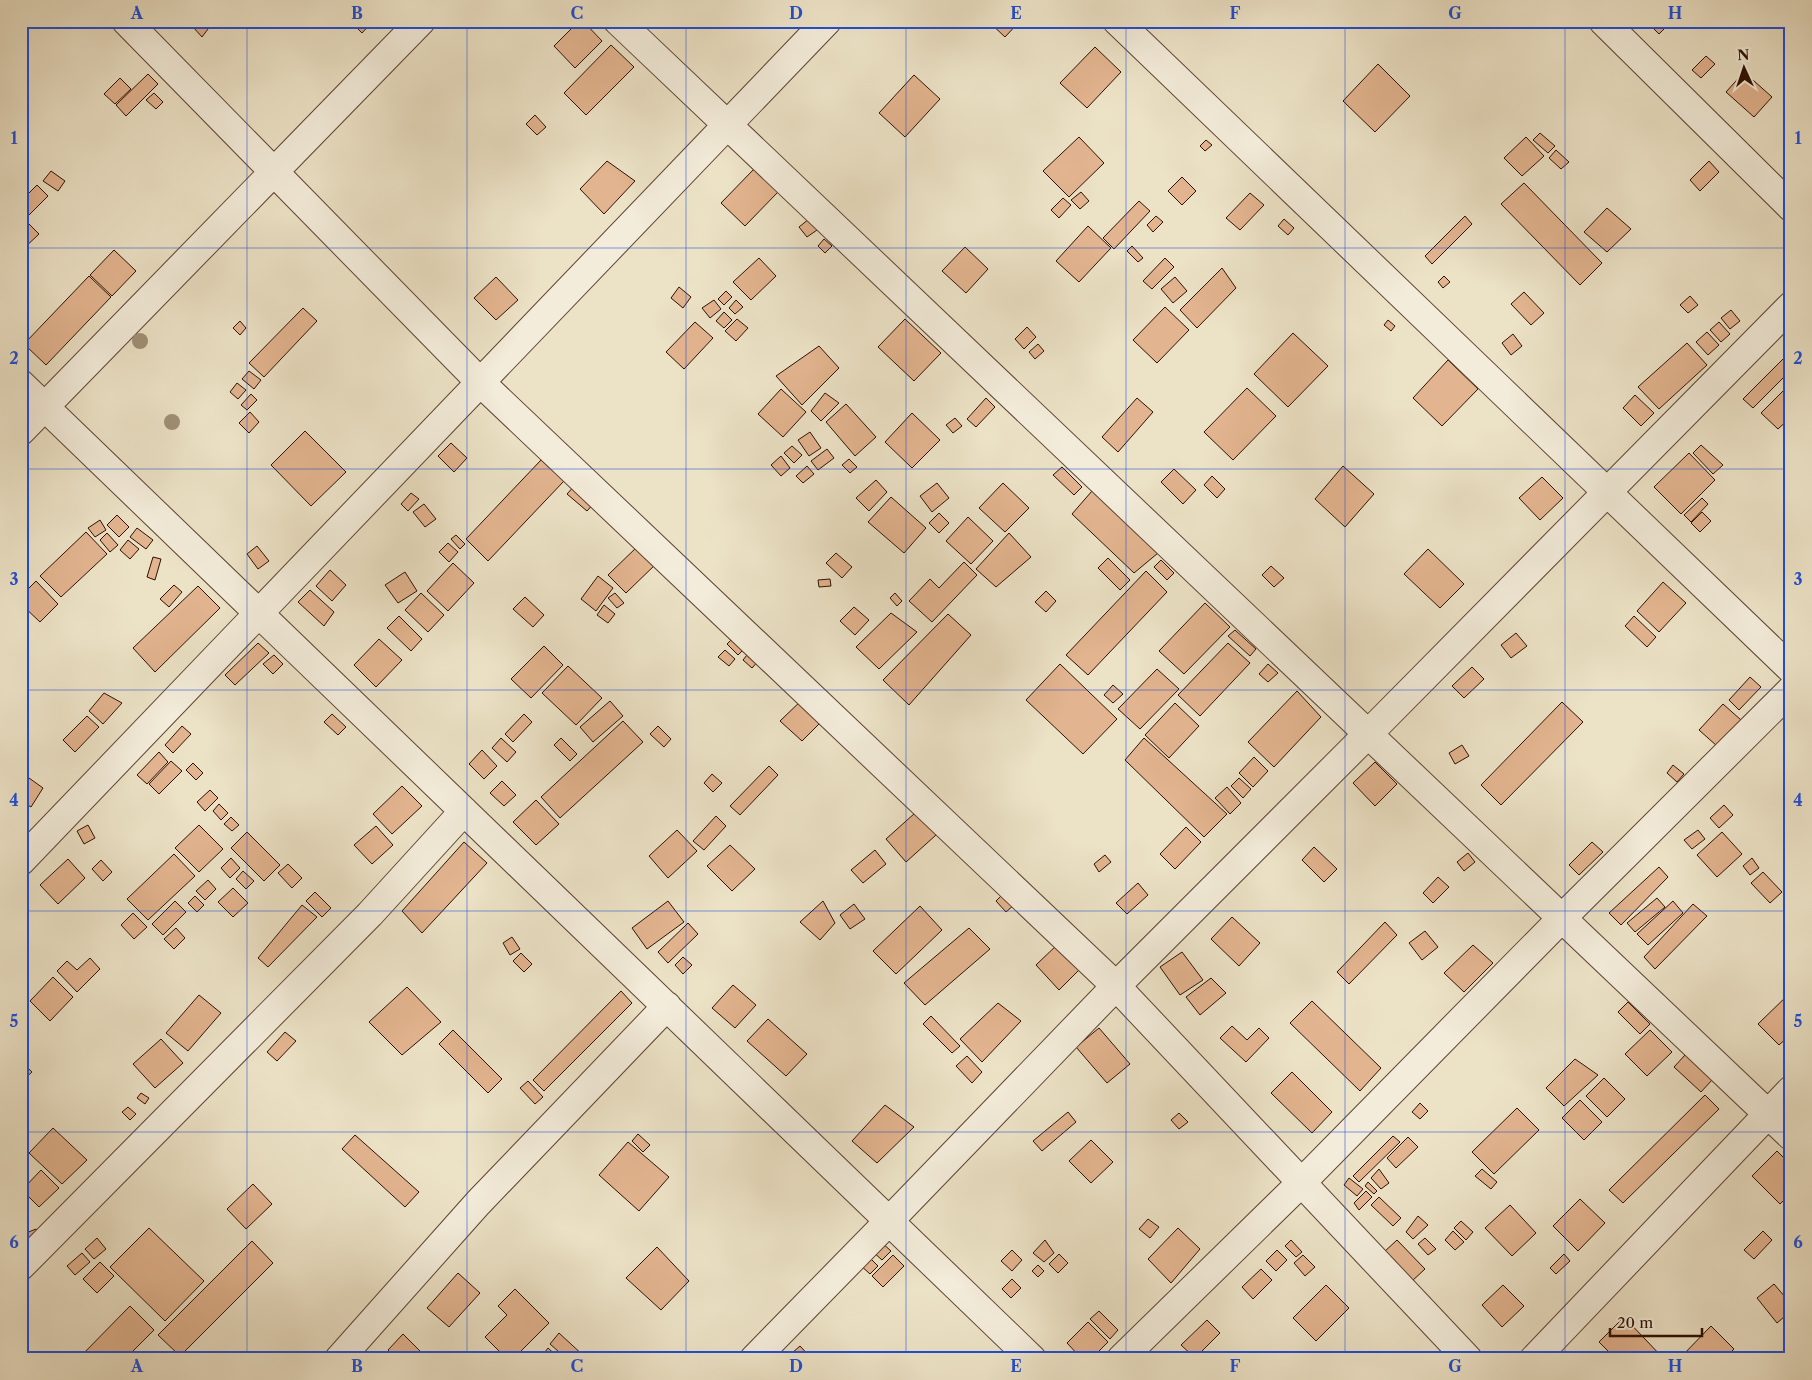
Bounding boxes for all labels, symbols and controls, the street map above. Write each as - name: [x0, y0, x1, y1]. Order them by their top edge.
- text: A: [130, 3, 144, 23]
- text: B: [351, 3, 363, 23]
- text: C: [571, 3, 583, 23]
- text: D: [789, 3, 803, 23]
- text: E: [1010, 3, 1022, 23]
- text: F: [1230, 3, 1241, 23]
- text: G: [1448, 3, 1462, 23]
- text: H: [1668, 3, 1682, 23]
- north arrow: [1720, 42, 1770, 92]
- text: N: [1737, 46, 1750, 64]
- text: 1: [10, 128, 18, 148]
- text: 1: [1794, 128, 1802, 148]
- text: 2: [9, 348, 19, 368]
- text: 2: [1793, 348, 1803, 368]
- text: 3: [9, 569, 19, 589]
- text: 3: [1793, 569, 1803, 589]
- text: 4: [9, 790, 19, 810]
- text: 4: [1793, 790, 1803, 810]
- text: 5: [10, 1011, 19, 1031]
- text: 5: [1794, 1011, 1803, 1031]
- text: 6: [9, 1232, 19, 1252]
- text: 6: [1793, 1232, 1803, 1252]
- scale bar: [1610, 1305, 1702, 1337]
- text: 20 m: [1617, 1313, 1653, 1332]
- text: A: [130, 1356, 144, 1376]
- text: B: [351, 1356, 363, 1376]
- text: C: [571, 1356, 583, 1376]
- text: D: [789, 1356, 803, 1376]
- text: E: [1010, 1356, 1022, 1376]
- text: F: [1230, 1356, 1241, 1376]
- text: G: [1448, 1356, 1462, 1376]
- text: H: [1668, 1356, 1682, 1376]

